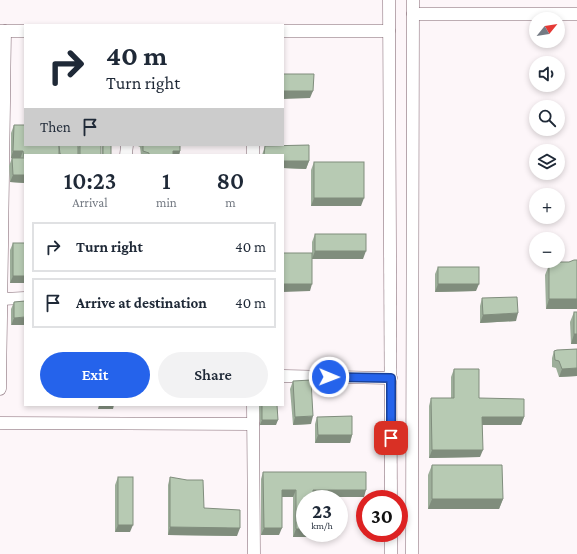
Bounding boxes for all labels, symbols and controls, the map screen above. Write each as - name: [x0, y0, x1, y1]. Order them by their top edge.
- north arrow: [529, 12, 565, 48]
- map controls: [529, 12, 565, 268]
- icon: right: [40, 40, 92, 92]
- text: 40 m: [106, 40, 167, 71]
- button: sound: [529, 56, 565, 92]
- text: Turn right: [106, 73, 180, 93]
- button: search: [529, 100, 565, 136]
- icon: arrive: [79, 116, 101, 138]
- text: Then: [40, 119, 71, 135]
- button: layers: [529, 144, 565, 180]
- text: 10:23: [64, 167, 116, 194]
- text: 1: [162, 167, 171, 194]
- text: 80: [217, 167, 244, 194]
- button: +: [529, 188, 565, 224]
- text: Arrival: [72, 195, 108, 210]
- text: min: [156, 195, 177, 210]
- text: m: [225, 195, 236, 210]
- button: −: [529, 232, 565, 268]
- icon: right: [42, 236, 64, 258]
- text: Turn right: [76, 239, 143, 255]
- text: 40 m: [235, 239, 266, 255]
- icon: arrive: [42, 292, 64, 314]
- text: Arrive at destination: [76, 295, 207, 311]
- text: 40 m: [235, 295, 266, 311]
- button: Exit: [40, 352, 150, 398]
- button: Share: [158, 352, 268, 398]
- position arrow: [308, 356, 350, 398]
- pin: [374, 421, 408, 455]
- icon: arrive: [380, 427, 402, 449]
- speed limit sign: 30: [356, 490, 408, 542]
- text: 23: [312, 500, 332, 522]
- text: km/h: [311, 520, 333, 531]

